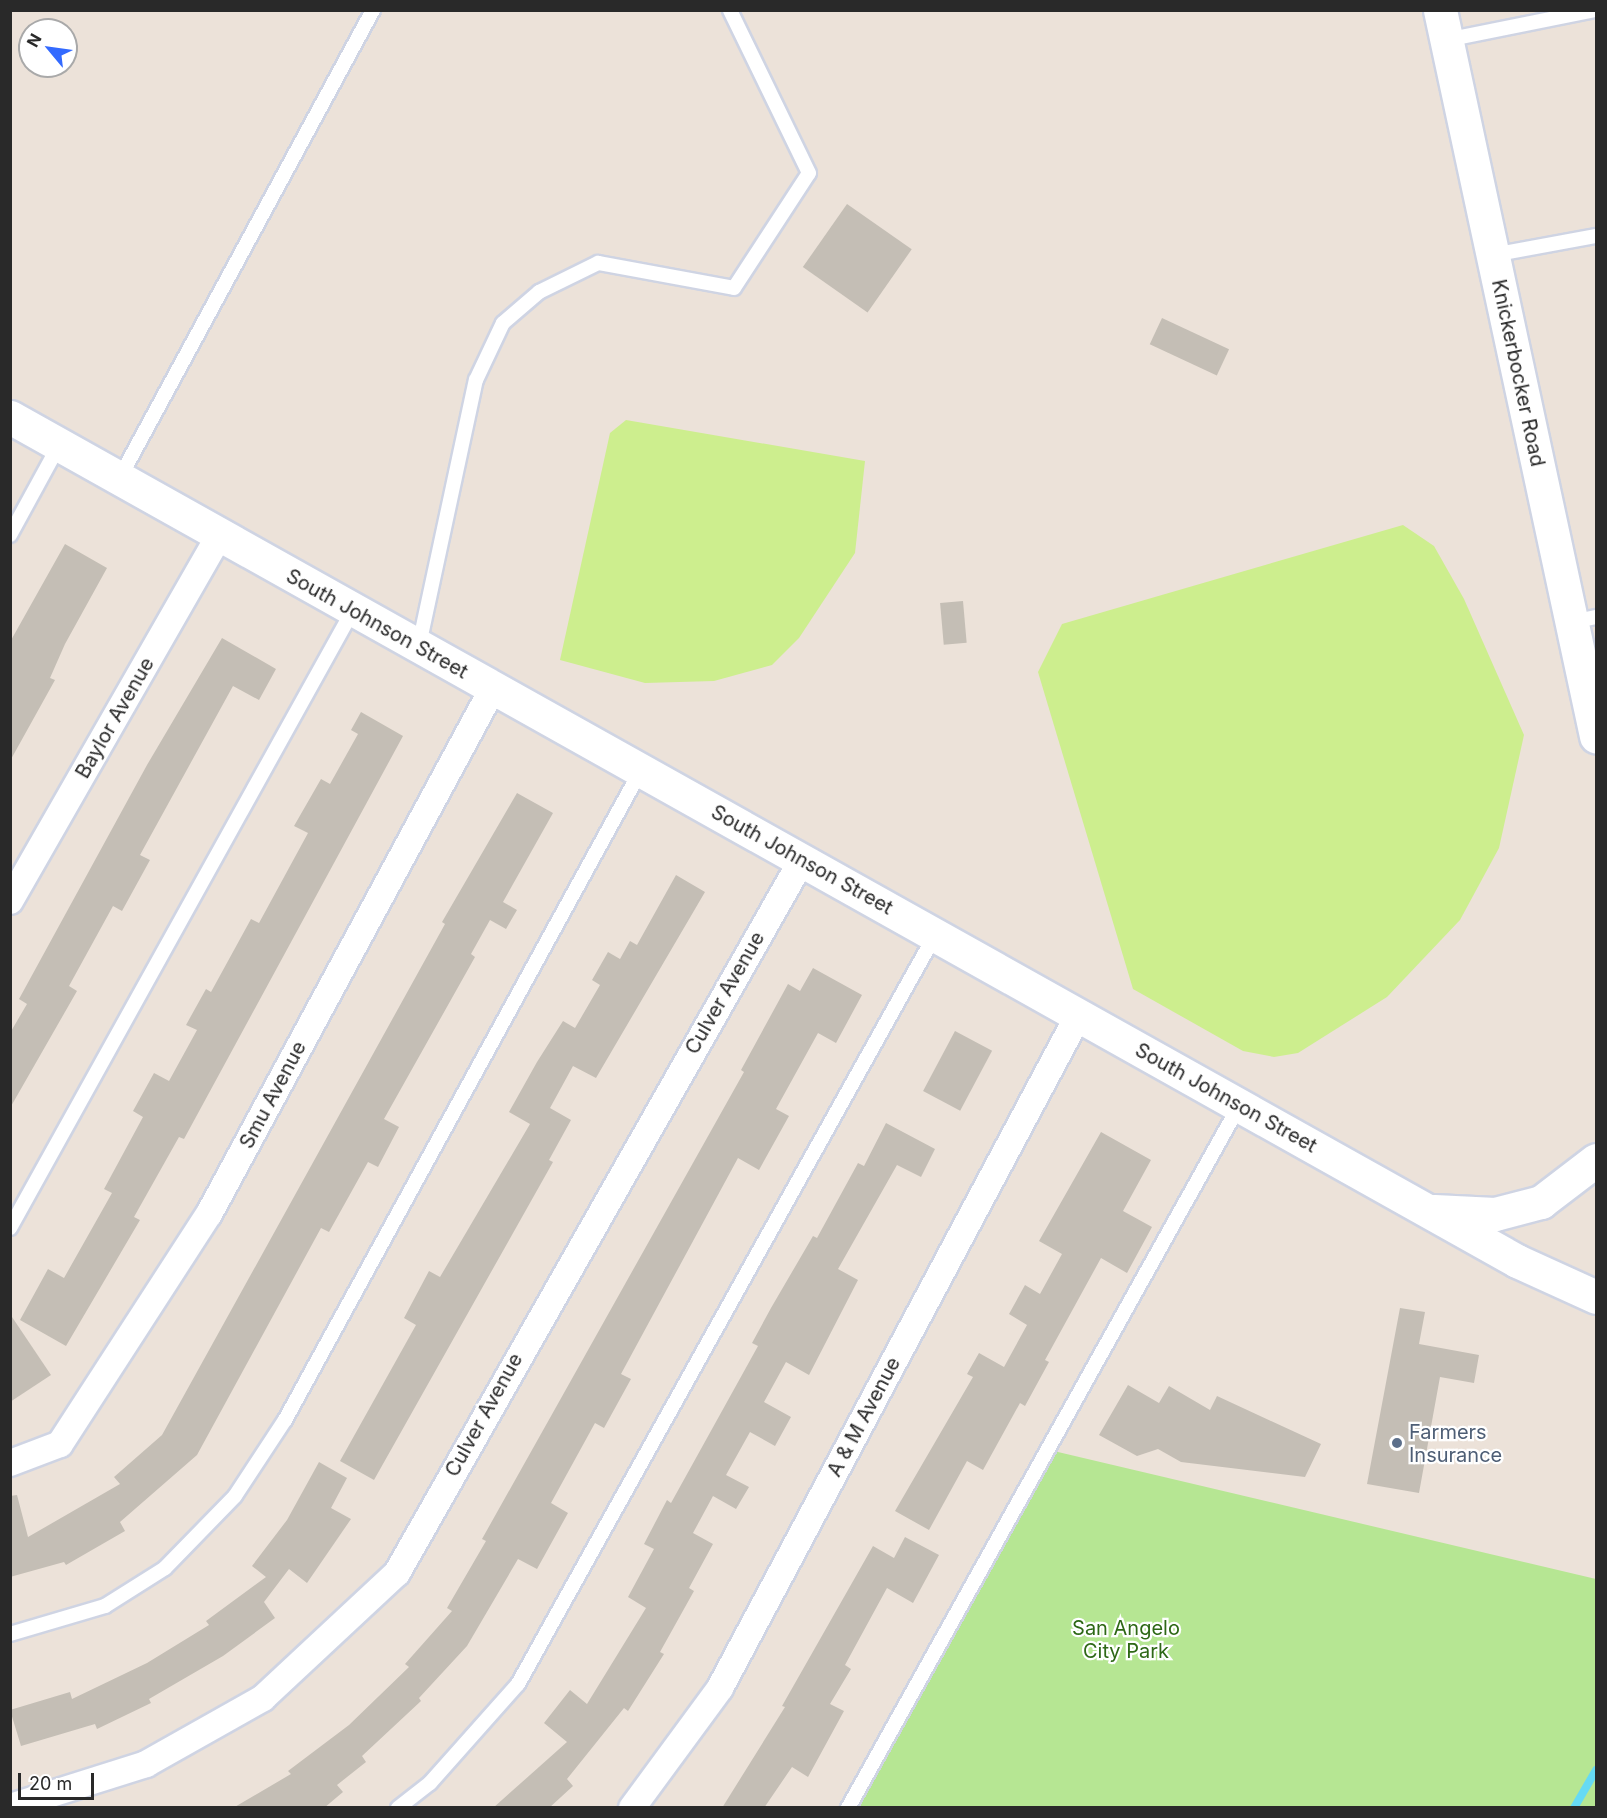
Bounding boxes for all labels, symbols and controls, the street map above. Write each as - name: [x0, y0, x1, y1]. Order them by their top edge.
- north arrow: [18, 18, 78, 78]
- text: N: [22, 30, 46, 50]
- street label: Knickerbocker Road: [1486, 277, 1550, 469]
- street label: South Johnson Street: [282, 564, 472, 684]
- street label: Baylor Avenue: [71, 653, 159, 783]
- street label: South Johnson Street: [707, 800, 897, 920]
- street label: Culver Avenue: [680, 928, 770, 1058]
- street label: Smu Avenue: [235, 1037, 311, 1153]
- street label: South Johnson Street: [1131, 1038, 1321, 1158]
- street label: Culver Avenue: [440, 1349, 528, 1481]
- street label: A & M Avenue: [822, 1353, 906, 1481]
- place label: Farmers Insurance: [1409, 1420, 1502, 1467]
- marker: Farmers Insurance: [1390, 1436, 1404, 1450]
- park label: San Angelo City Park: [1072, 1617, 1180, 1664]
- scale bar: [21, 1761, 98, 1799]
- text: 20 m: [29, 1773, 72, 1794]

